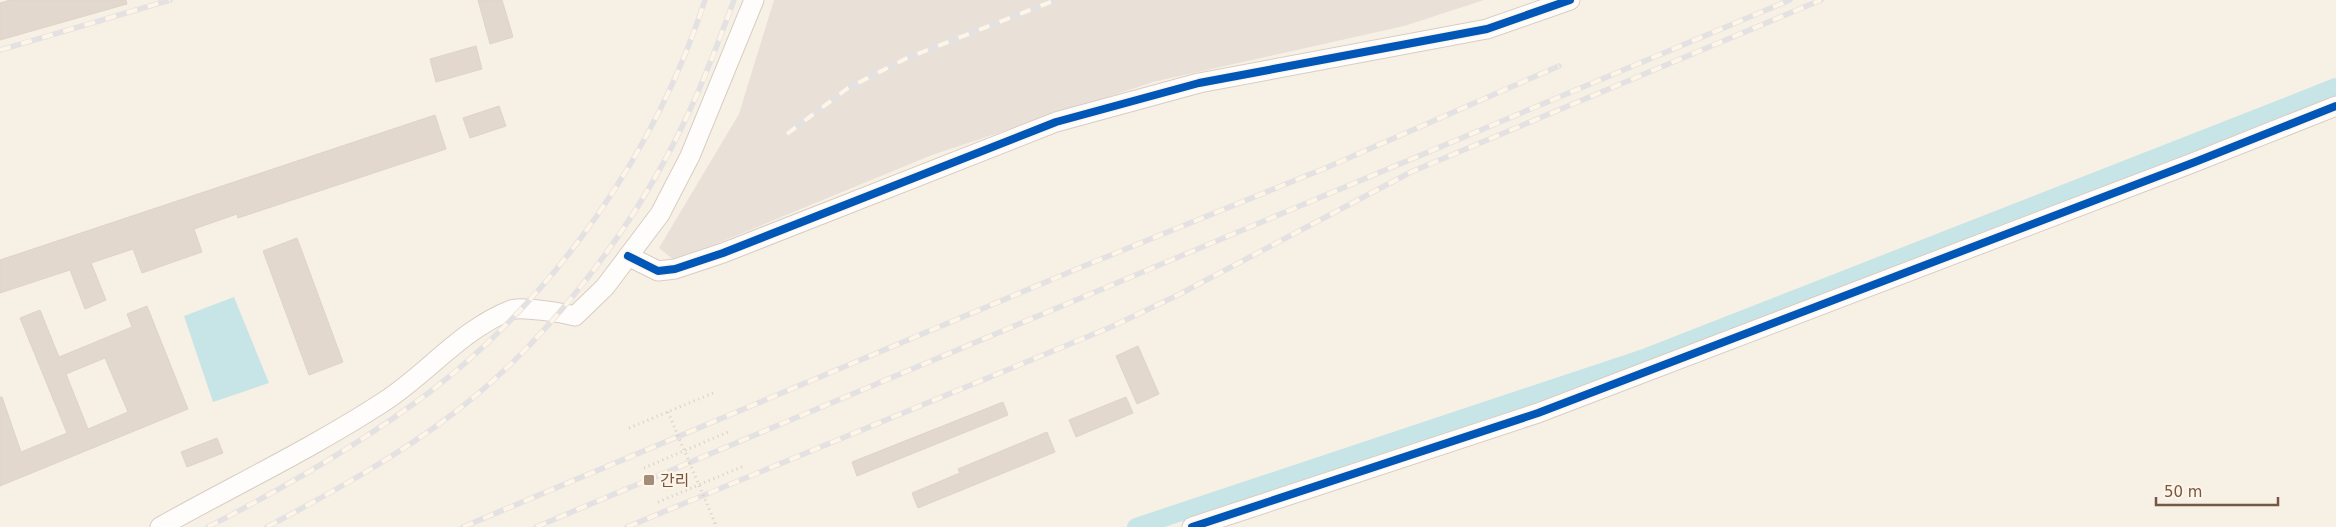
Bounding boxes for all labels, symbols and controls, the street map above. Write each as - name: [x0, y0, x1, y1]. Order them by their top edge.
- place label: 간리: [660, 471, 689, 490]
- marker: 간리: [642, 473, 656, 487]
- scale bar: [2156, 474, 2278, 506]
- text: 50 m: [2164, 483, 2202, 501]

